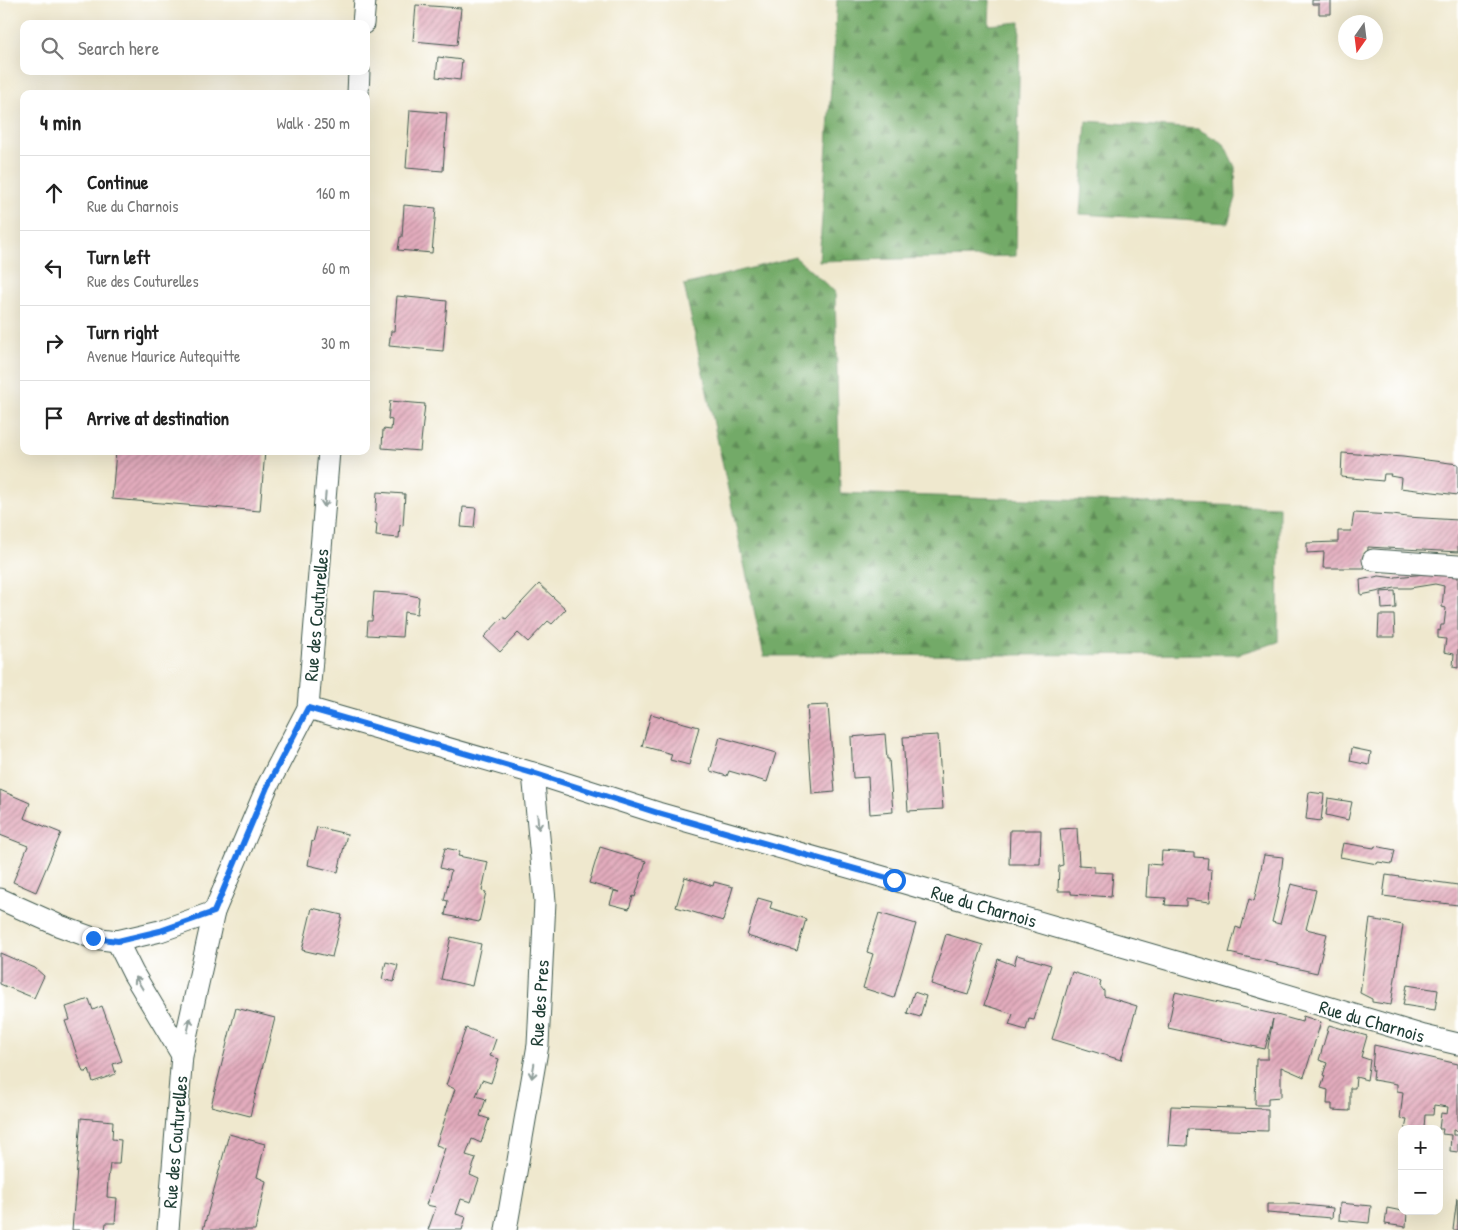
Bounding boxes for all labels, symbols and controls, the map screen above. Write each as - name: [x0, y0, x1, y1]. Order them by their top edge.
- north arrow: [1338, 15, 1383, 60]
- search box: [20, 20, 370, 75]
- icon: search: [38, 34, 66, 62]
- text: Search here: [78, 35, 159, 61]
- text: 4 min: [40, 108, 81, 137]
- text: Walk · 250 m: [276, 112, 350, 134]
- text: Continue: [87, 169, 148, 195]
- icon: ahead: [40, 179, 68, 207]
- text: 160 m: [316, 182, 350, 204]
- text: Rue du Charnois: [87, 195, 178, 217]
- text: Turn left: [87, 244, 150, 270]
- icon: left: [40, 254, 68, 282]
- text: 60 m: [322, 257, 350, 279]
- text: Rue des Couturelles: [87, 270, 199, 292]
- text: Turn right: [87, 319, 158, 345]
- icon: right: [40, 329, 68, 357]
- text: 30 m: [321, 332, 350, 354]
- text: Avenue Maurice Autequitte: [87, 345, 240, 367]
- icon: arrive: [40, 404, 68, 432]
- text: Arrive at destination: [87, 405, 229, 431]
- one-way arrow: [320, 492, 330, 508]
- street label: Rue des Couturelles: [297, 548, 335, 682]
- one-way arrow: [533, 814, 543, 830]
- route start: [883, 869, 906, 892]
- street label: Rue du Charnois: [928, 879, 1040, 933]
- route end: [82, 927, 105, 950]
- street label: Rue des Pres: [523, 959, 555, 1047]
- one-way arrow: [134, 977, 144, 991]
- street label: Rue du Charnois: [1316, 994, 1428, 1048]
- one-way arrow: [185, 1018, 194, 1034]
- one-way arrow: [528, 1063, 538, 1079]
- street label: Rue des Couturelles: [156, 1075, 194, 1209]
- map controls: [1398, 1125, 1443, 1215]
- button: +: [1398, 1125, 1443, 1170]
- button: −: [1398, 1170, 1443, 1215]

